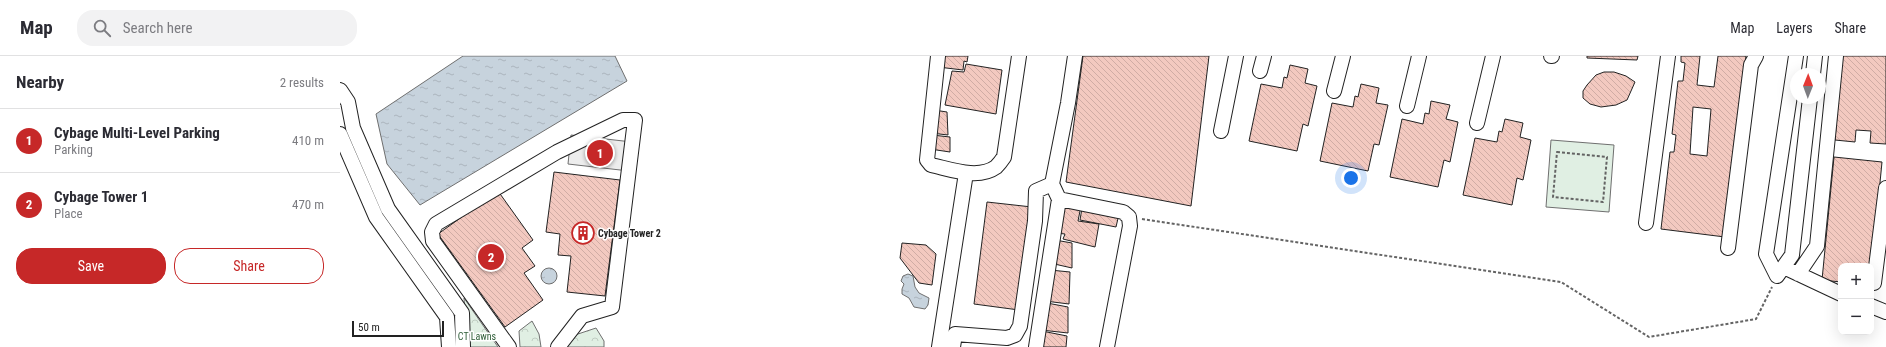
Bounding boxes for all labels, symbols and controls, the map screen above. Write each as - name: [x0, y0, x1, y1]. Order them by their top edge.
- search box: [77, 10, 357, 46]
- text: Map: [20, 16, 53, 39]
- icon: search: [91, 17, 113, 39]
- text: Search here: [123, 19, 193, 37]
- text: Map: [1730, 20, 1754, 36]
- text: Layers: [1776, 20, 1813, 36]
- text: Share: [1835, 20, 1866, 36]
- north arrow: [1790, 68, 1826, 104]
- text: Nearby: [16, 72, 64, 92]
- text: 2 results: [280, 75, 324, 90]
- text: Cybage Multi-Level Parking: [54, 124, 220, 142]
- text: 1: [26, 133, 32, 148]
- text: 410 m: [292, 133, 324, 148]
- pin: 1: [587, 138, 613, 168]
- text: Parking: [54, 142, 93, 157]
- your location: [1341, 168, 1361, 188]
- text: Cybage Tower 1: [54, 188, 148, 206]
- text: 2: [26, 197, 32, 212]
- text: 470 m: [292, 197, 324, 212]
- text: Place: [54, 206, 83, 221]
- building icon: Cybage Tower 2: [570, 220, 596, 246]
- place label: Cybage Tower 2: [598, 228, 661, 239]
- pin: 2: [478, 242, 504, 272]
- button: Save: [16, 248, 166, 284]
- button: Share: [174, 248, 324, 284]
- map controls: [1838, 263, 1874, 335]
- button: +: [1838, 263, 1874, 299]
- button: −: [1838, 299, 1874, 335]
- scale bar: [352, 319, 444, 338]
- text: 50 m: [358, 321, 380, 334]
- park label: CT Lawns: [458, 331, 497, 342]

